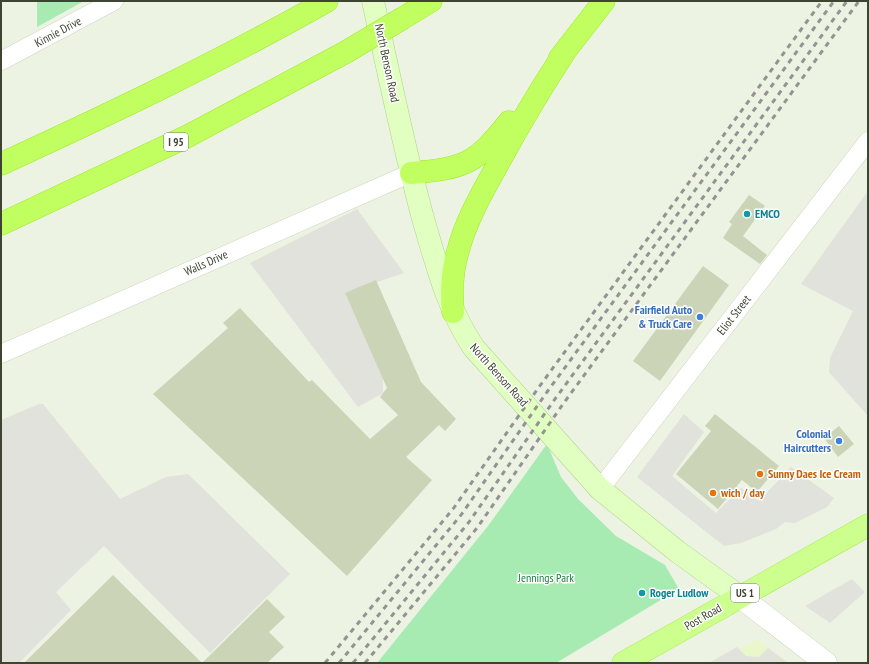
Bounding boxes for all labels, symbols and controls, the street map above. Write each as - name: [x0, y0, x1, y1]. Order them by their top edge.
- street label: Kinnie Drive: [32, 13, 84, 50]
- street label: North Benson Road: [372, 22, 403, 103]
- road number: I 95: [164, 133, 188, 151]
- place label: EMCO: [755, 206, 780, 221]
- marker: EMCO: [742, 209, 752, 219]
- street label: Walls Drive: [182, 246, 230, 279]
- street label: Eliot Street: [713, 291, 754, 338]
- place label: Fairfield Auto & Truck Care: [635, 302, 693, 331]
- marker: Fairfield Auto & Truck Care: [695, 312, 705, 322]
- street label: North Benson Road: [467, 340, 532, 409]
- place label: Colonial Haircutters: [784, 426, 831, 455]
- marker: Colonial Haircutters: [834, 436, 844, 446]
- place label: Sunny Daes Ice Cream: [768, 466, 861, 481]
- marker: Sunny Daes Ice Cream: [755, 469, 765, 479]
- place label: wich / day: [720, 485, 765, 500]
- marker: wich / day: [708, 488, 718, 498]
- park label: Jennings Park: [517, 570, 574, 585]
- road number: US 1: [731, 584, 759, 602]
- place label: Roger Ludlow: [650, 585, 709, 600]
- marker: Roger Ludlow: [637, 588, 647, 598]
- street label: Post Road: [681, 600, 724, 633]

